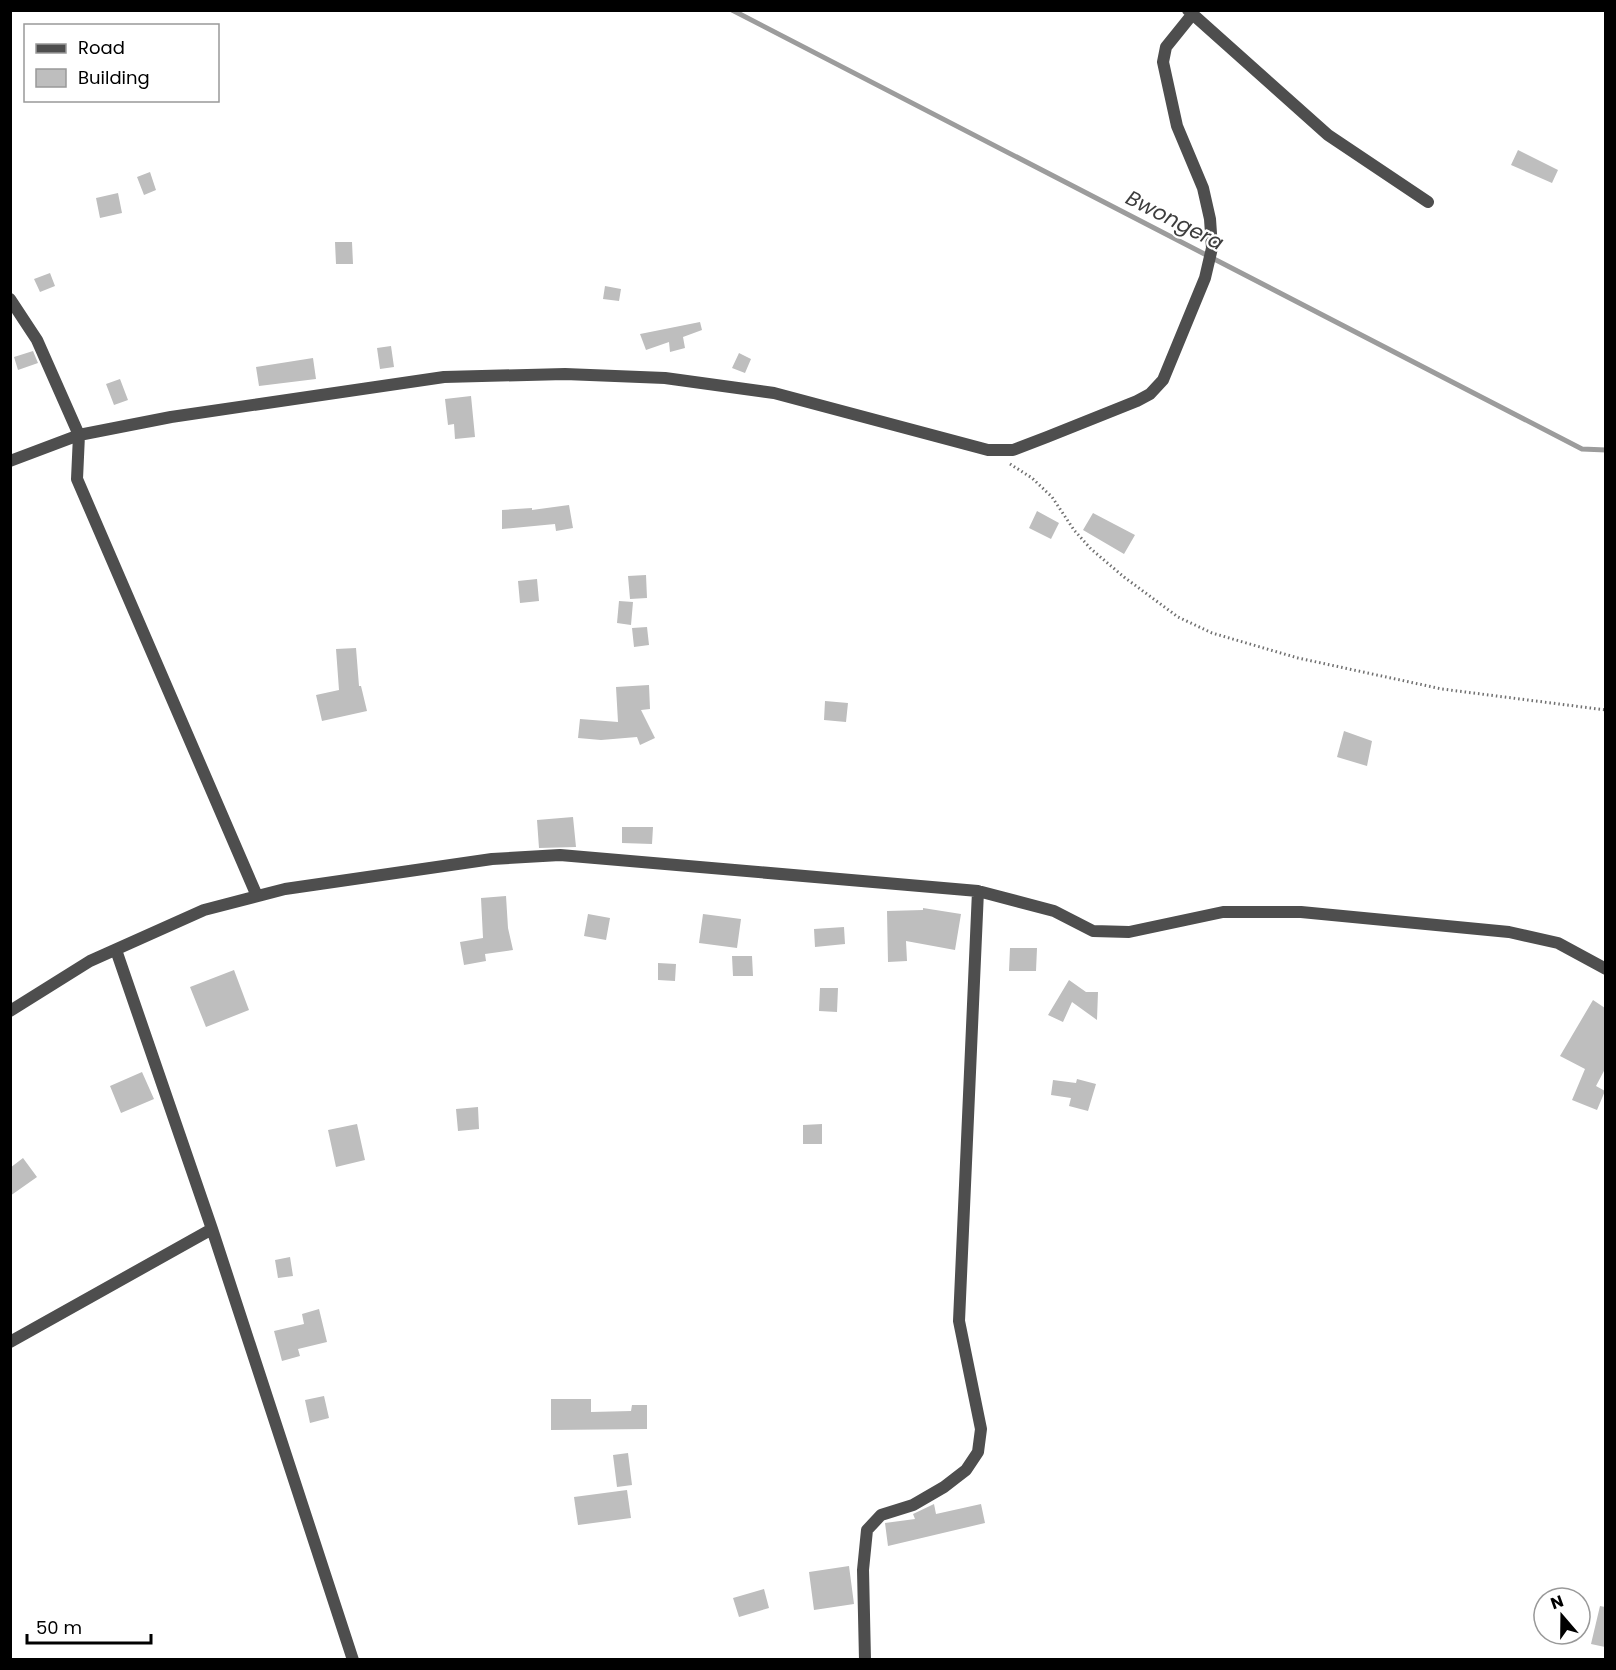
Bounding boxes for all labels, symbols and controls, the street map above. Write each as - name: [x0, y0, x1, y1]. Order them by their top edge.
- legend: [24, 24, 219, 102]
- text: Road: [78, 35, 125, 60]
- text: Building: [78, 65, 150, 90]
- water label: Bwongera: [1121, 183, 1229, 257]
- north arrow: [1532, 1586, 1592, 1646]
- text: N: [1547, 1590, 1567, 1615]
- scale bar: [27, 1607, 152, 1645]
- text: 50 m: [36, 1615, 82, 1640]

